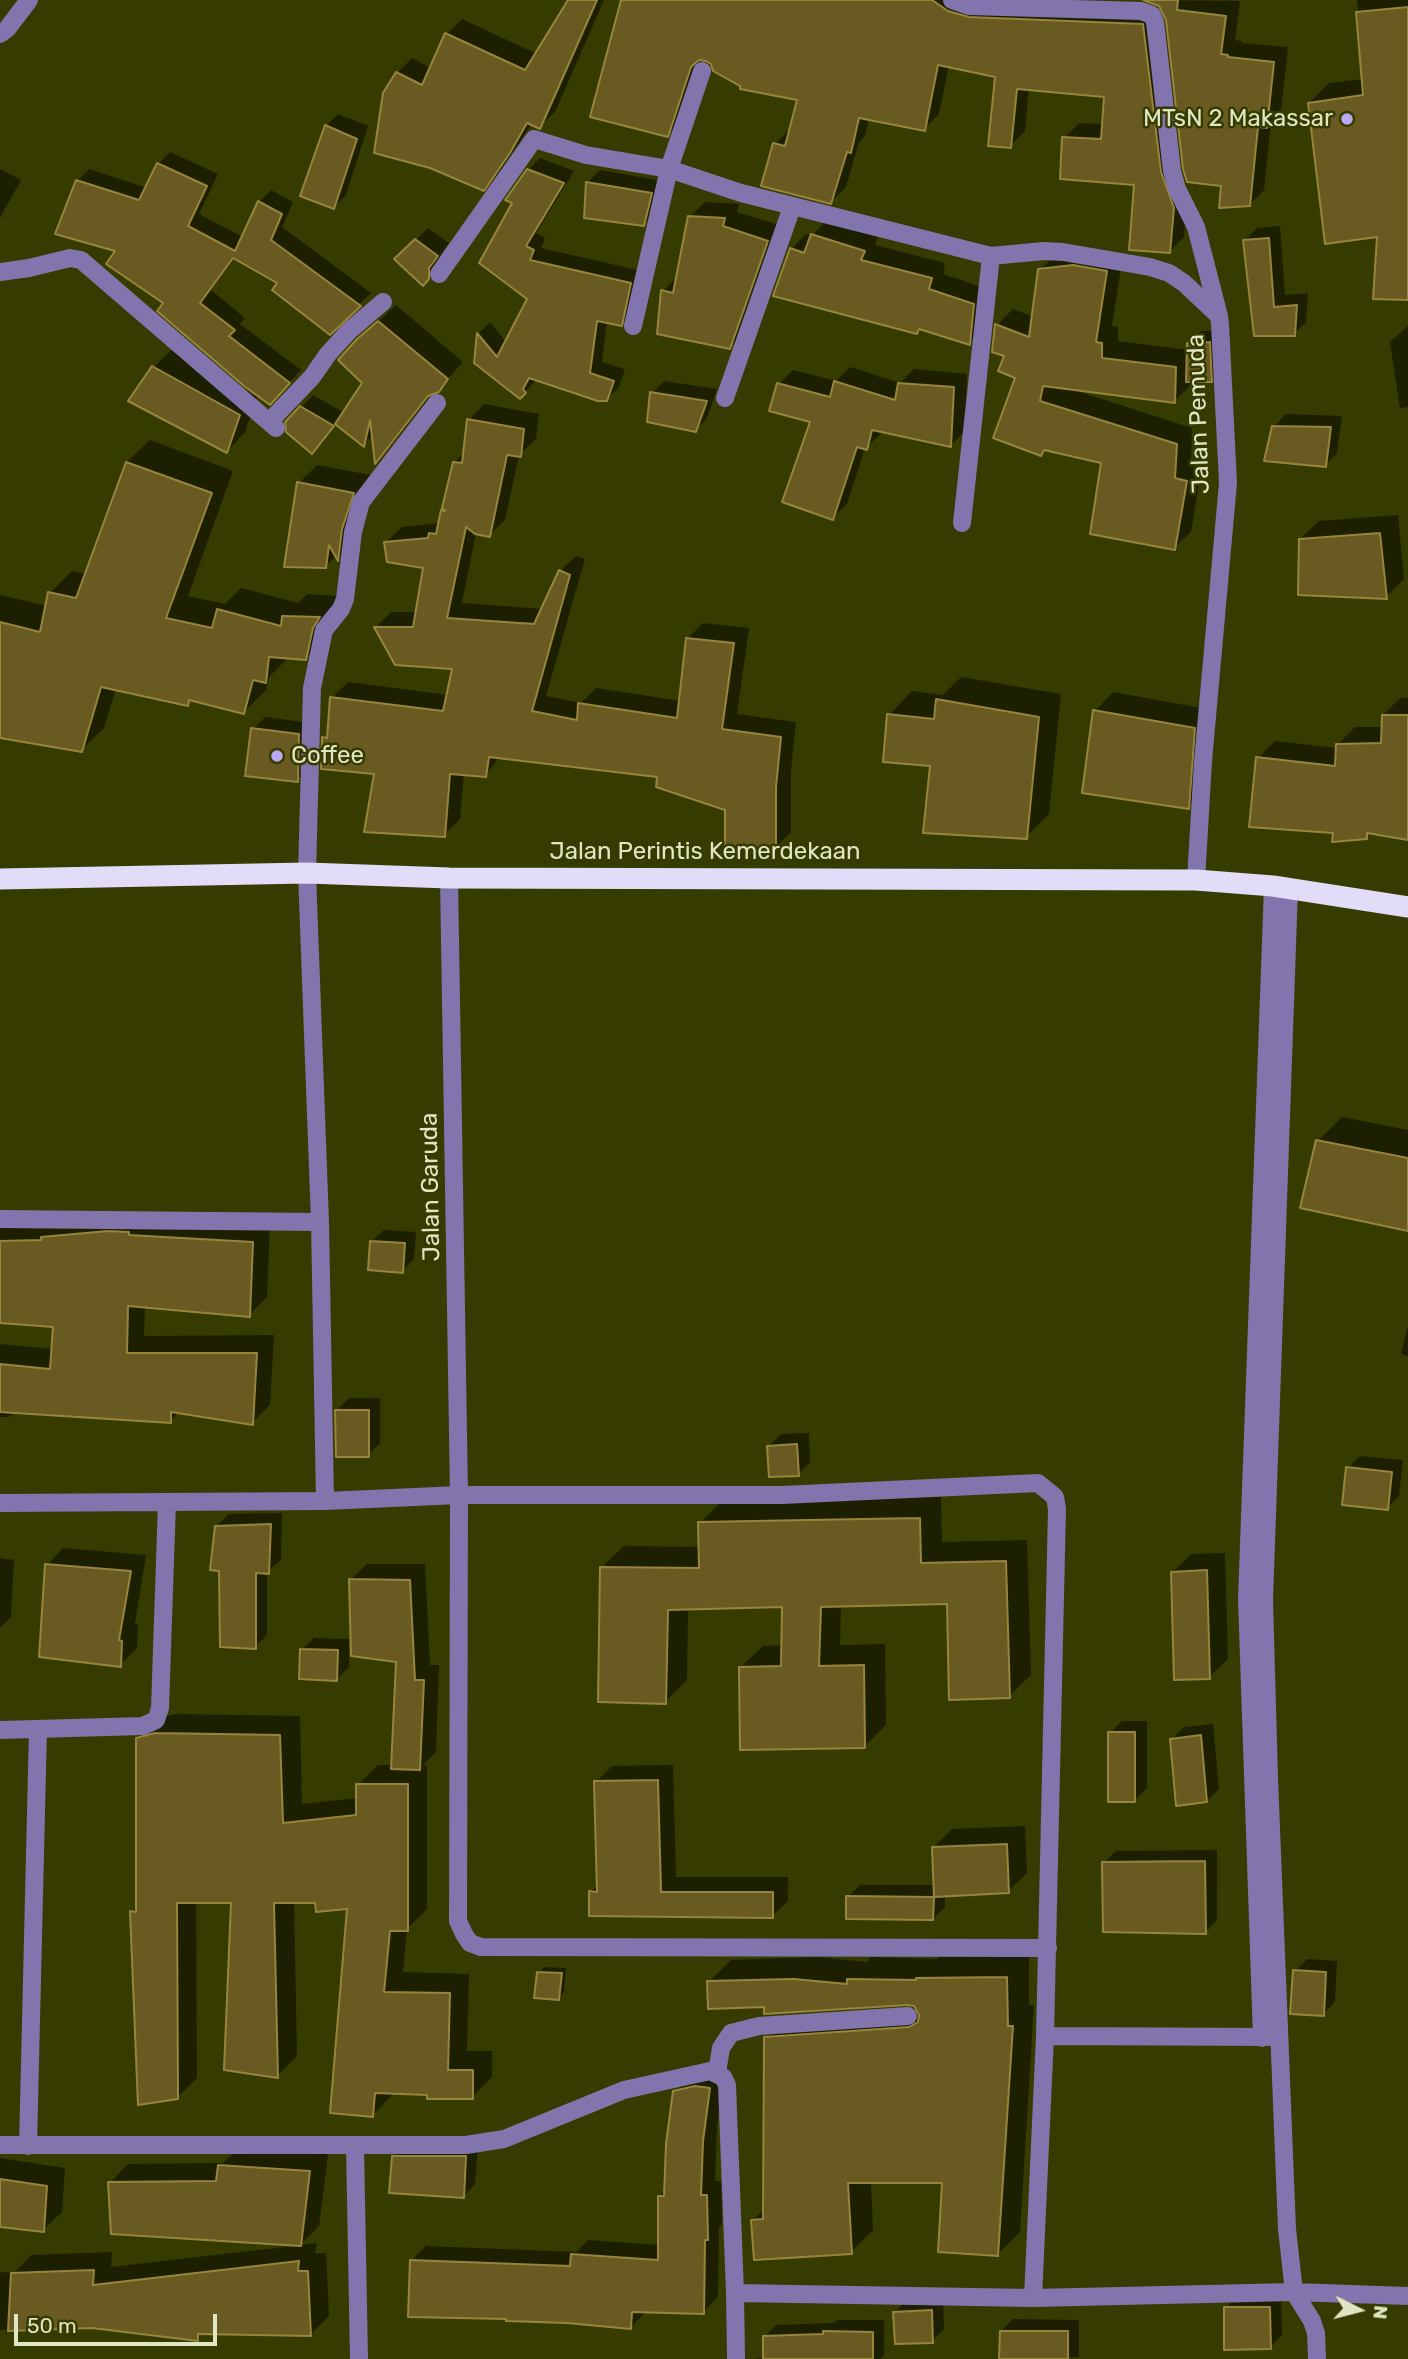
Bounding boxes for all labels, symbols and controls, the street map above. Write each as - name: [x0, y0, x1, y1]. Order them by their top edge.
- place label: MTsN 2 Makassar: [1143, 105, 1333, 133]
- marker: MTsN 2 Makassar: [1339, 111, 1355, 127]
- street label: Jalan Pemuda: [1182, 334, 1216, 494]
- place label: Coffee: [291, 742, 364, 770]
- marker: Coffee: [269, 748, 285, 764]
- street label: Jalan Perintis Kemerdekaan: [550, 838, 860, 866]
- street label: Jalan Garuda: [415, 1112, 447, 1262]
- north arrow: [1324, 2275, 1394, 2345]
- scale bar: [18, 2300, 220, 2344]
- text: N: [1368, 2304, 1393, 2320]
- text: 50 m: [27, 2313, 77, 2338]

